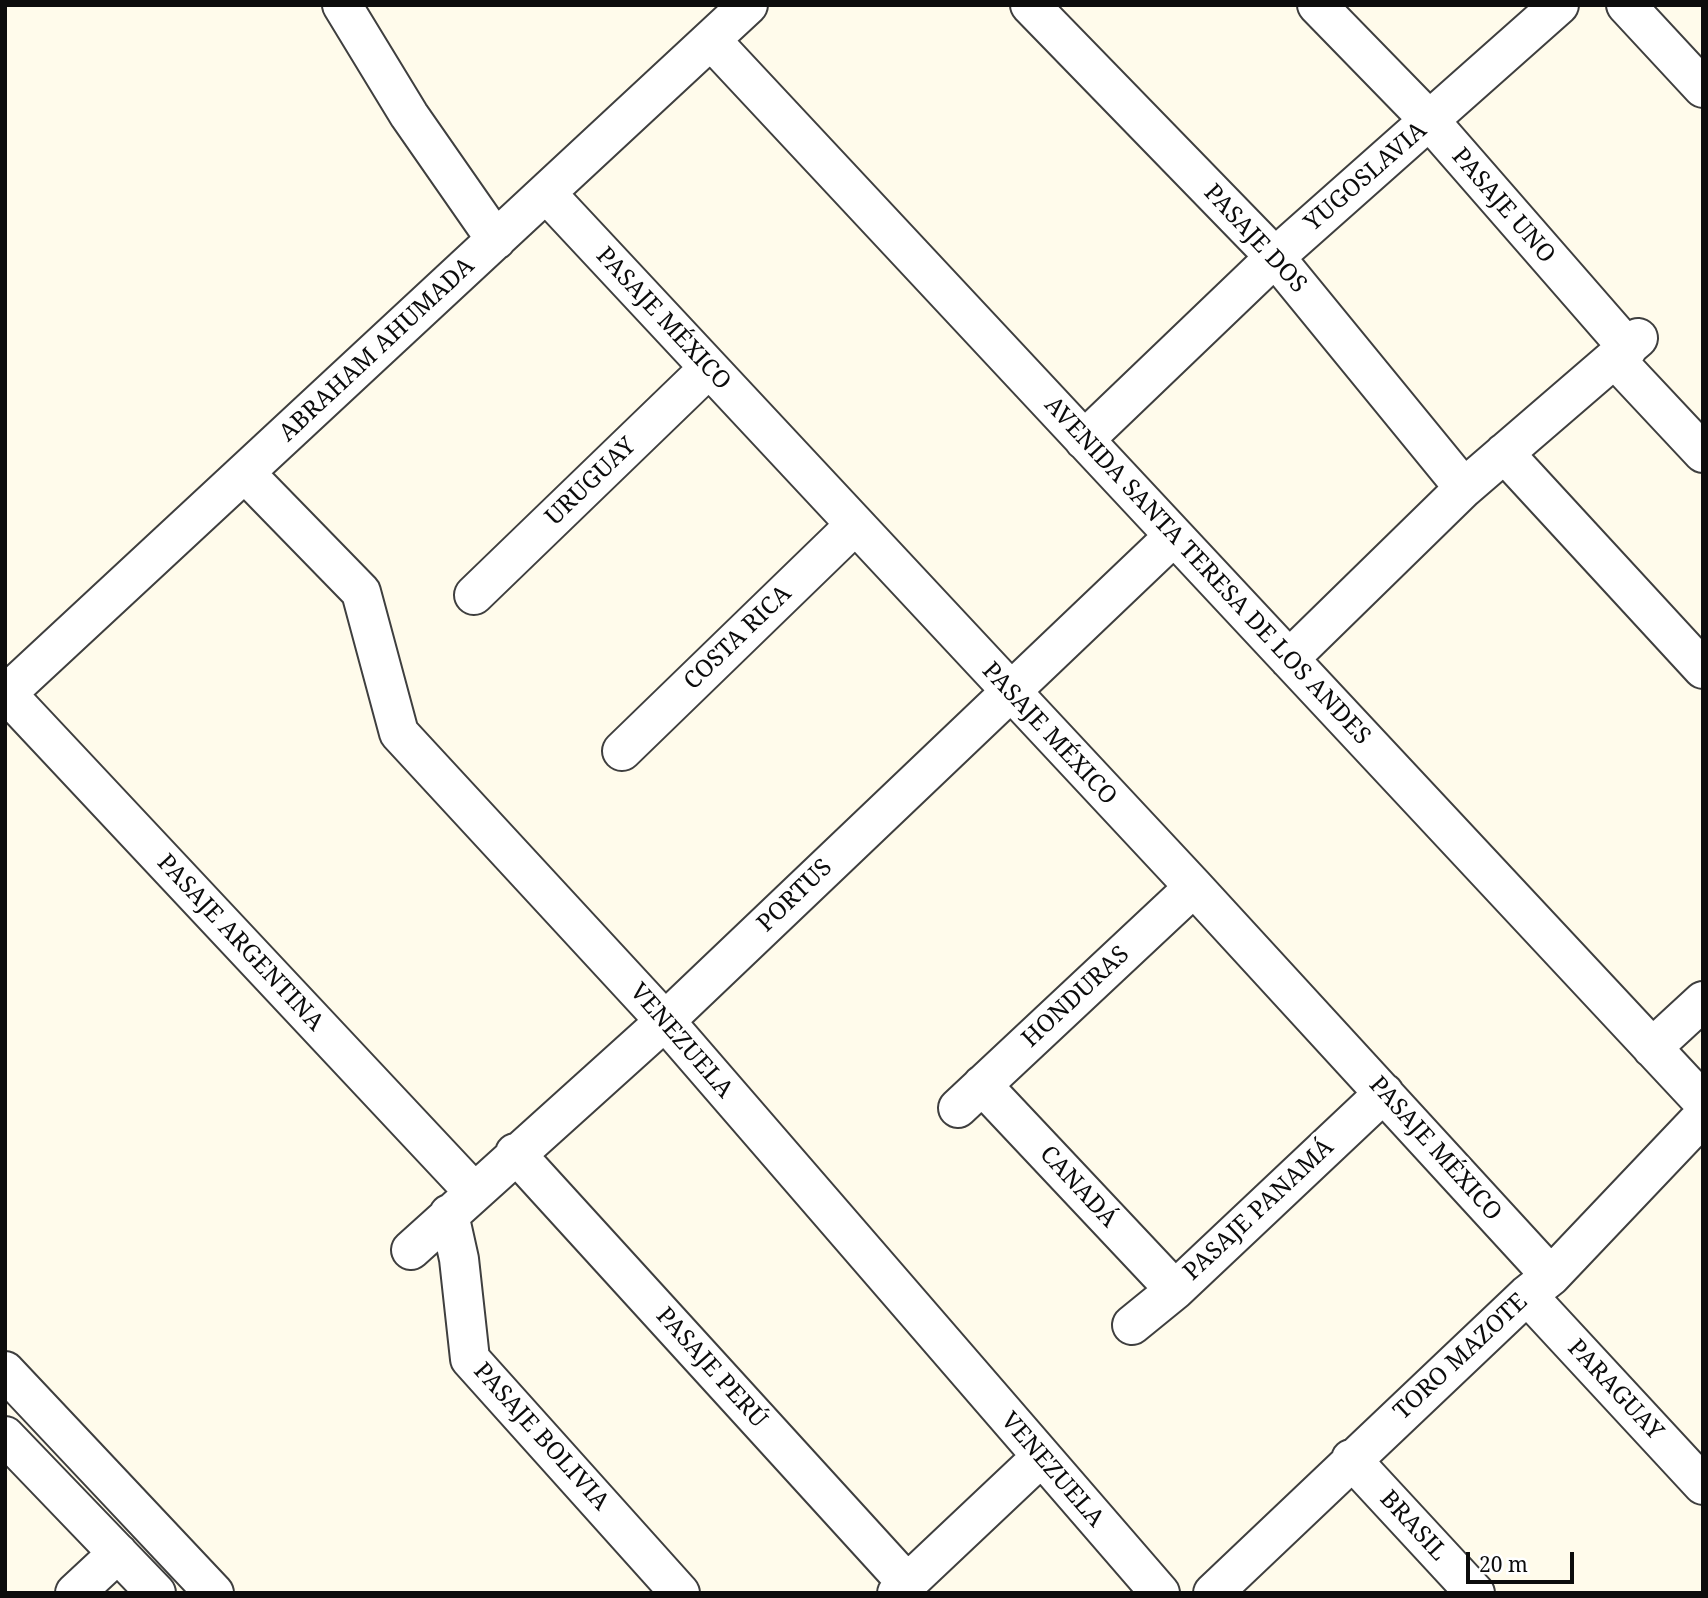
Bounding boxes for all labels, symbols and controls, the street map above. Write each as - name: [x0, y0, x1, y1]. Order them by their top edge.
- street label: YUGOSLAVIA: [1299, 116, 1433, 238]
- street label: PASAJE UNO: [1445, 143, 1561, 269]
- street label: PASAJE DOS: [1197, 179, 1313, 299]
- street label: PASAJE MÉXICO: [590, 242, 736, 396]
- street label: ABRAHAM AHUMADA: [273, 252, 481, 448]
- street label: AVENIDA SANTA TERESA DE LOS ANDES: [1038, 391, 1376, 751]
- street label: URUGUAY: [540, 432, 642, 532]
- street label: COSTA RICA: [678, 580, 798, 696]
- street label: PASAJE MÉXICO: [976, 657, 1122, 811]
- street label: PASAJE ARGENTINA: [151, 849, 329, 1037]
- street label: PORTUS: [752, 853, 838, 939]
- street label: HONDURAS: [1017, 940, 1135, 1054]
- street label: VENEZUELA: [623, 978, 739, 1104]
- street label: PASAJE MÉXICO: [1363, 1071, 1507, 1227]
- street label: PASAJE PANAMÁ: [1178, 1133, 1340, 1287]
- street label: CANADÁ: [1033, 1140, 1123, 1234]
- street label: TORO MAZOTE: [1388, 1288, 1534, 1426]
- street label: PASAJE PERÚ: [650, 1302, 772, 1434]
- street label: PARAGUAY: [1561, 1334, 1669, 1446]
- street label: PASAJE BOLIVIA: [467, 1357, 615, 1517]
- street label: VENEZUELA: [994, 1407, 1110, 1533]
- street label: BRASIL: [1373, 1485, 1453, 1567]
- scale bar: [1470, 1538, 1578, 1582]
- text: 20 m: [1479, 1550, 1528, 1578]

